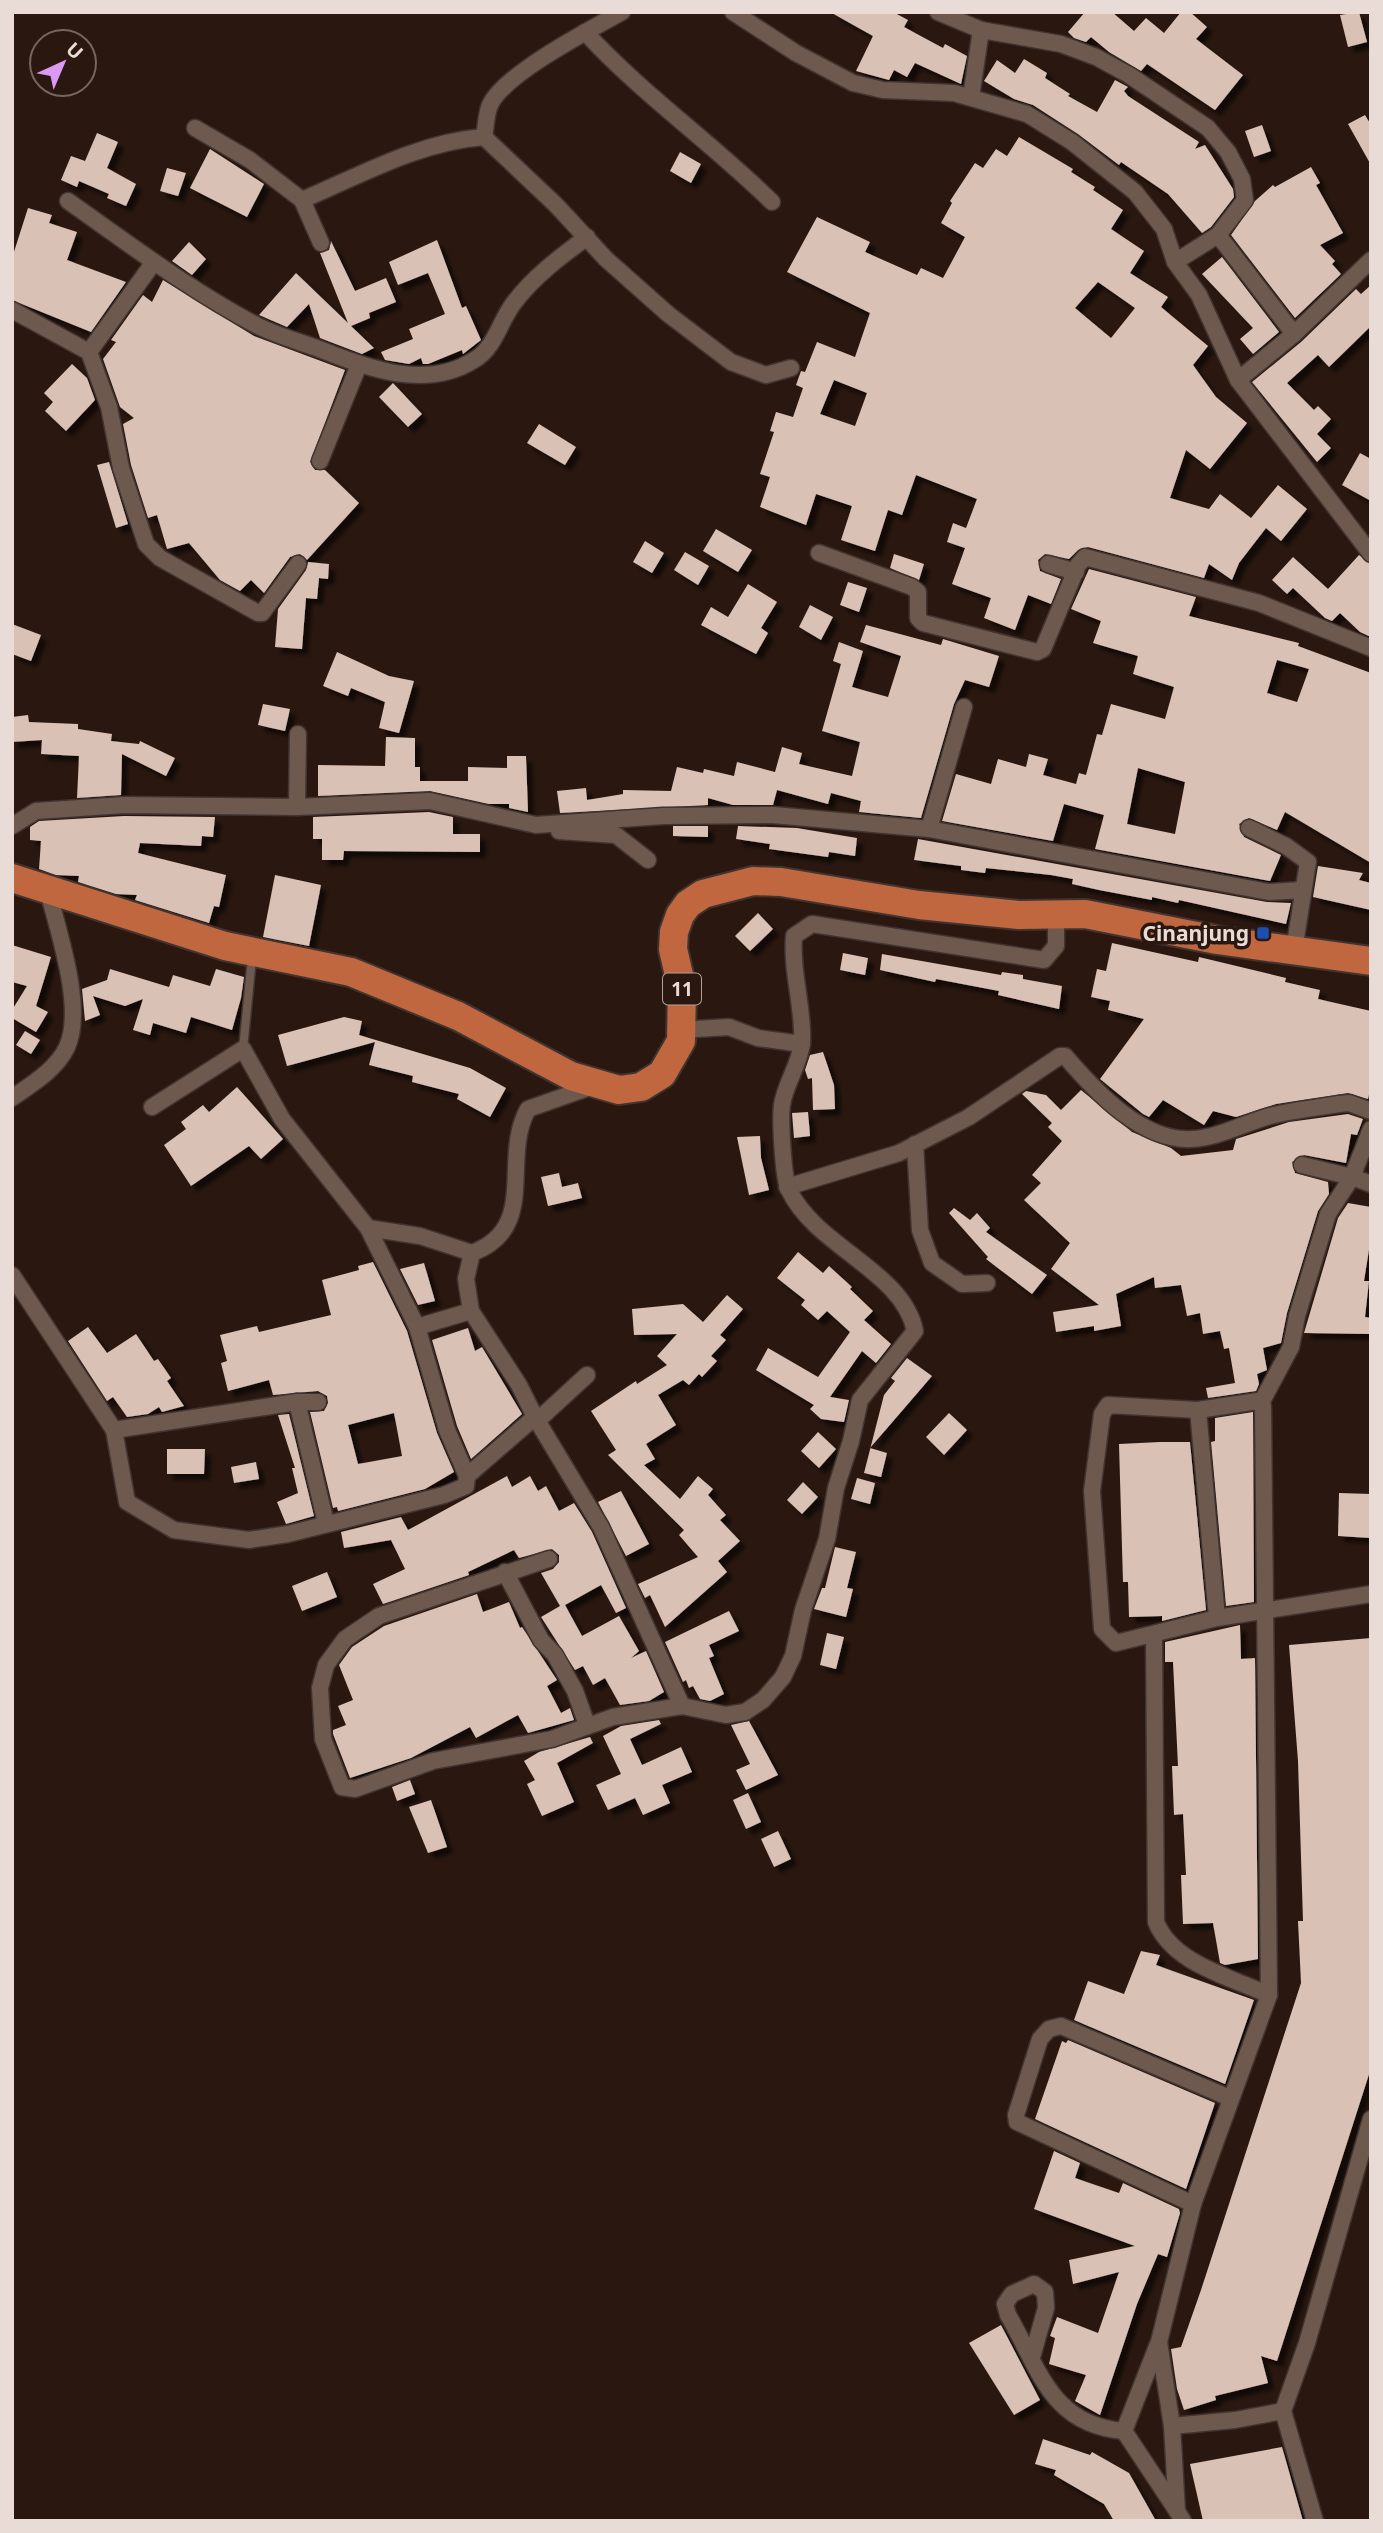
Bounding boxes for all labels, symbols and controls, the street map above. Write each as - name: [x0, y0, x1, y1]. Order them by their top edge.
- north arrow: [28, 28, 98, 98]
- text: U: [61, 36, 89, 65]
- place label: Cinanjung: [1143, 919, 1249, 947]
- marker: Cinanjung: [1255, 925, 1271, 941]
- road number: 11: [663, 973, 701, 1004]

